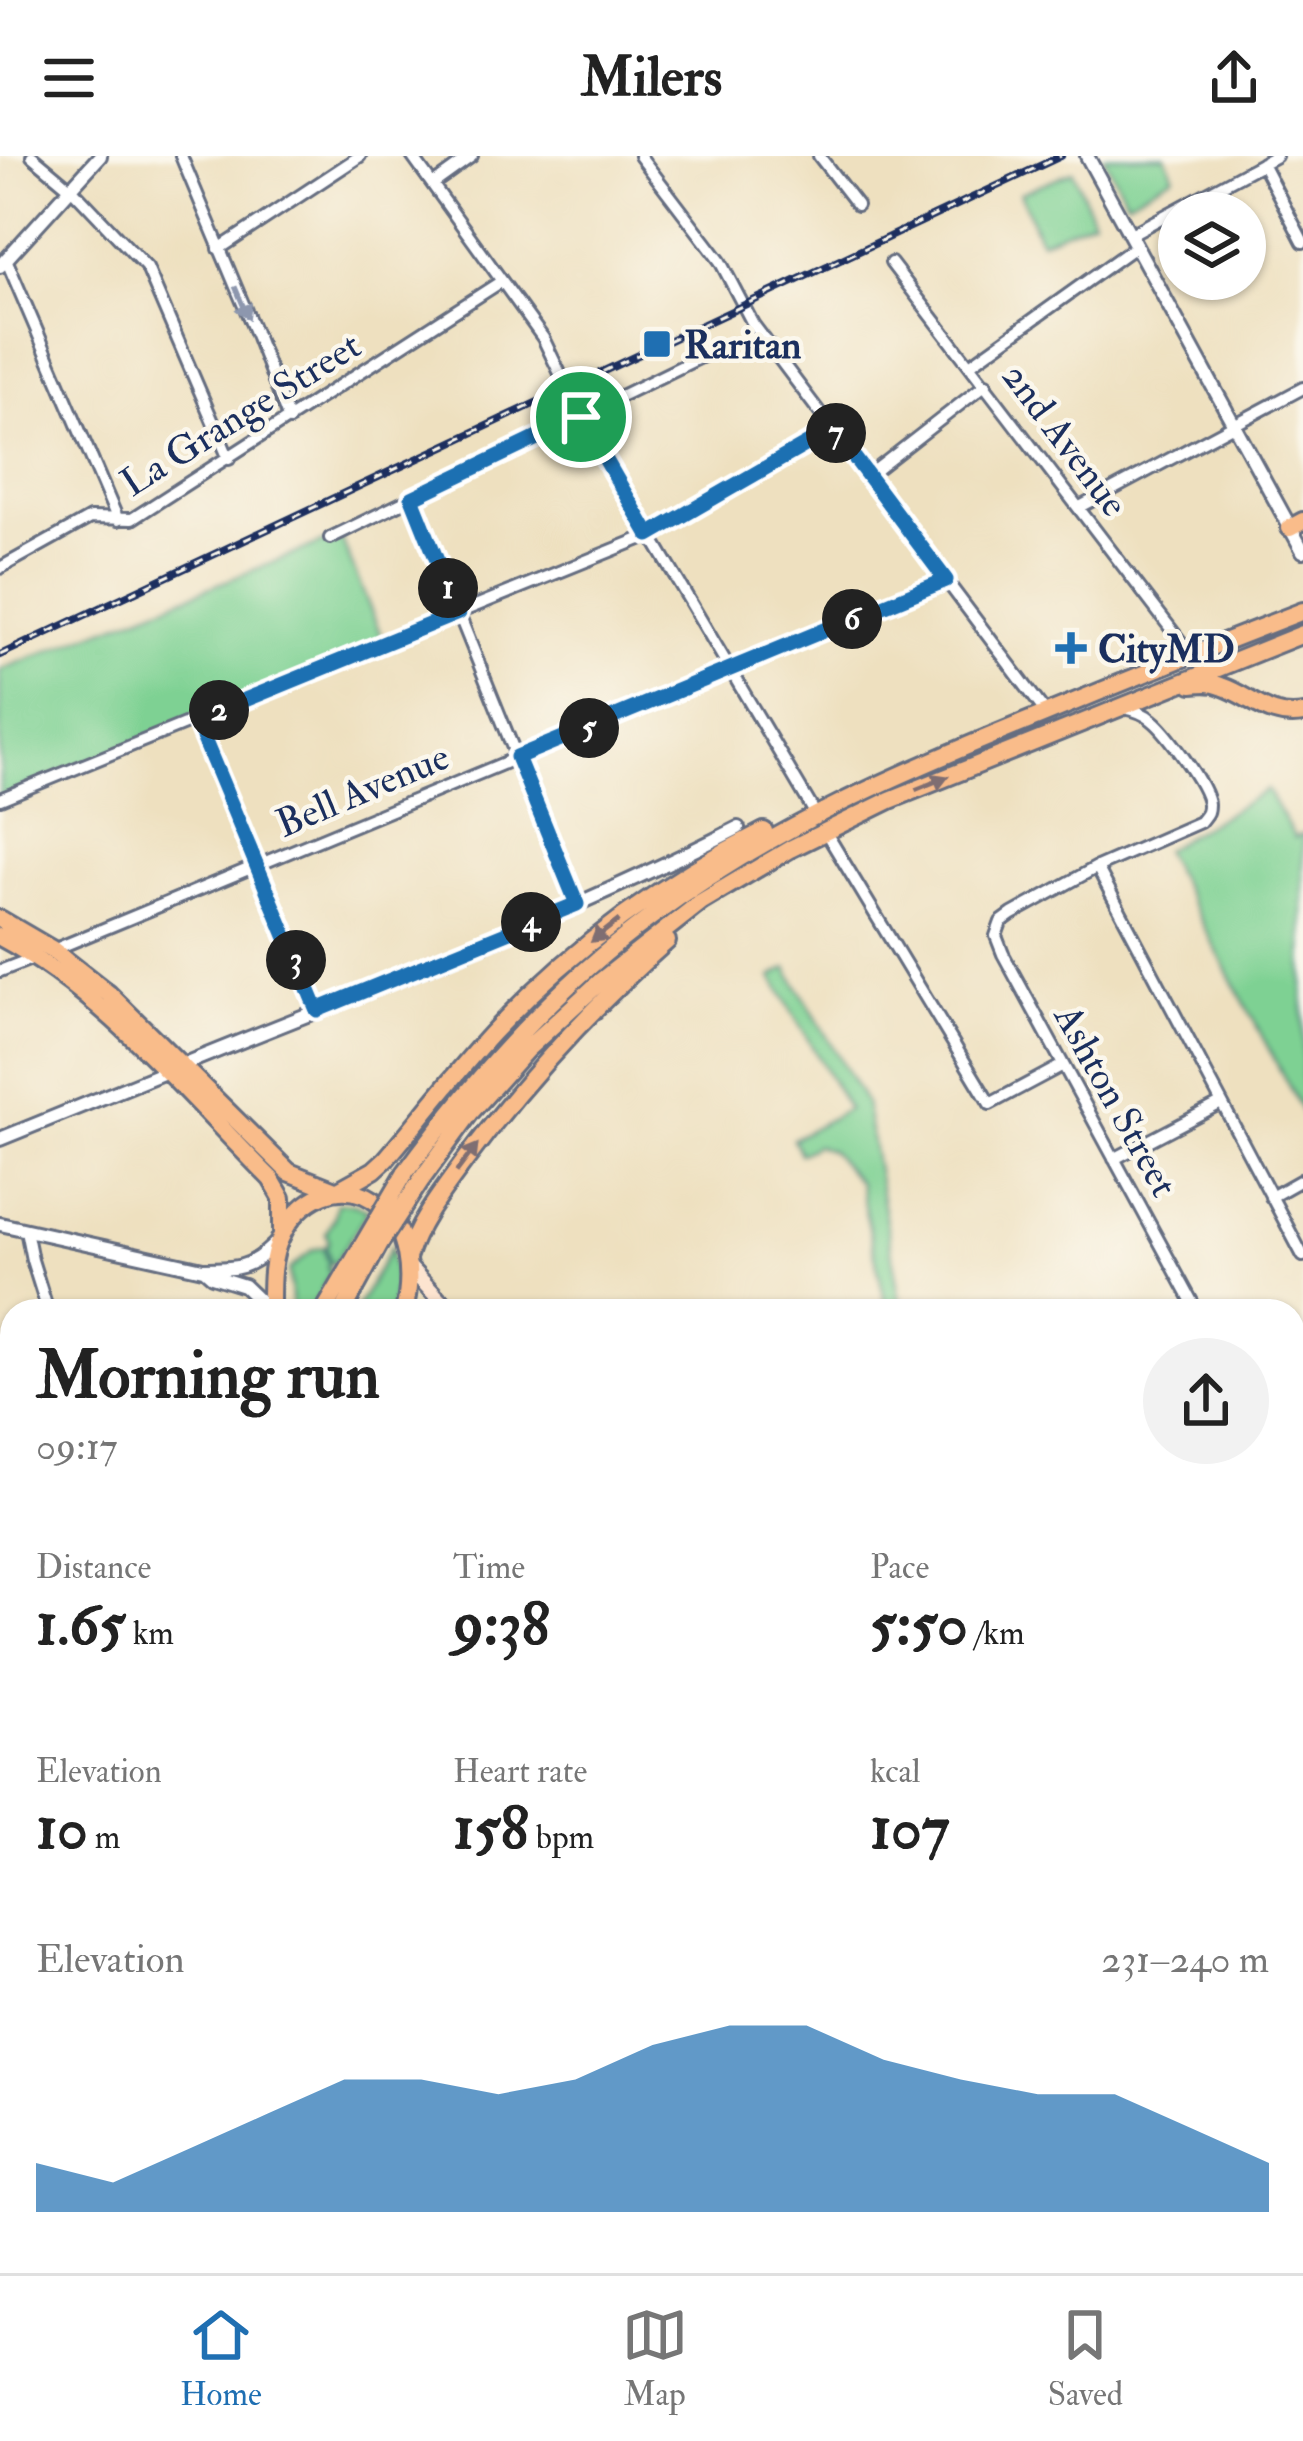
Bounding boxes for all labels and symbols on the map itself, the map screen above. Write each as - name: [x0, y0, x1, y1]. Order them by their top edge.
- one-way arrow: [233, 285, 253, 320]
- street label: La Grange Street: [112, 321, 370, 508]
- place label: Raritan: [684, 321, 801, 370]
- marker: Raritan: [641, 328, 673, 360]
- street label: 2nd Avenue: [991, 353, 1139, 527]
- pin: [530, 366, 632, 468]
- pin: 7: [806, 403, 866, 463]
- pin: 1: [418, 558, 478, 618]
- pin: 6: [822, 589, 882, 649]
- place label: CityMD: [1098, 625, 1235, 674]
- marker: CityMD: [1055, 632, 1087, 664]
- pin: 2: [189, 680, 249, 740]
- pin: 5: [559, 698, 619, 758]
- street label: Bell Avenue: [269, 732, 456, 849]
- one-way arrow: [915, 773, 951, 792]
- pin: 4: [501, 892, 561, 952]
- one-way arrow: [589, 918, 620, 943]
- pin: 3: [266, 930, 326, 990]
- street label: Ashton Street: [1042, 995, 1188, 1205]
- one-way arrow: [455, 1142, 479, 1174]

